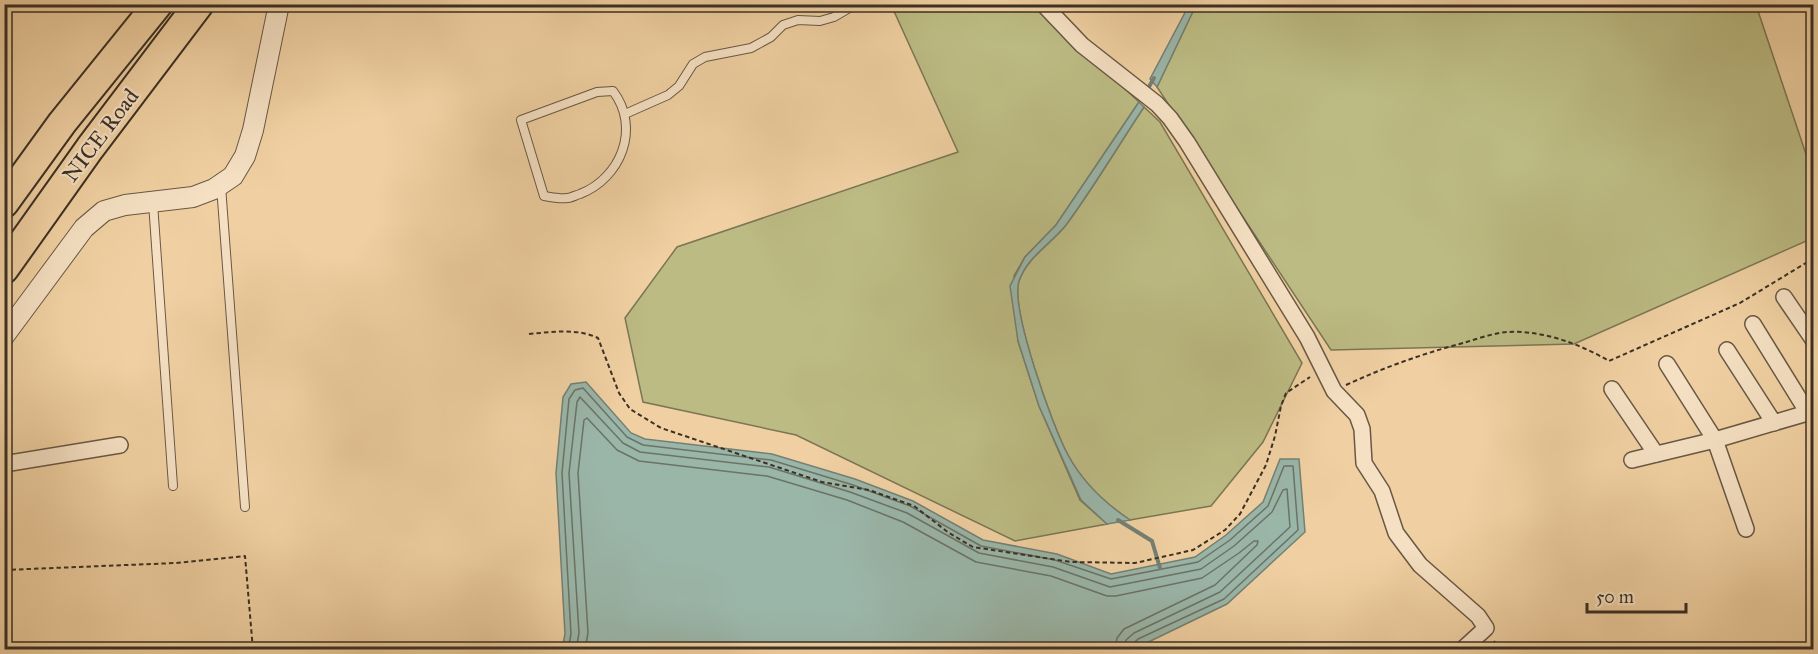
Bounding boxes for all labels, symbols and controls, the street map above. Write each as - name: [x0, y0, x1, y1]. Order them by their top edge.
- street label: NICE Road: [56, 83, 144, 187]
- scale bar: [1587, 576, 1686, 614]
- text: 50 m: [1596, 586, 1634, 608]

